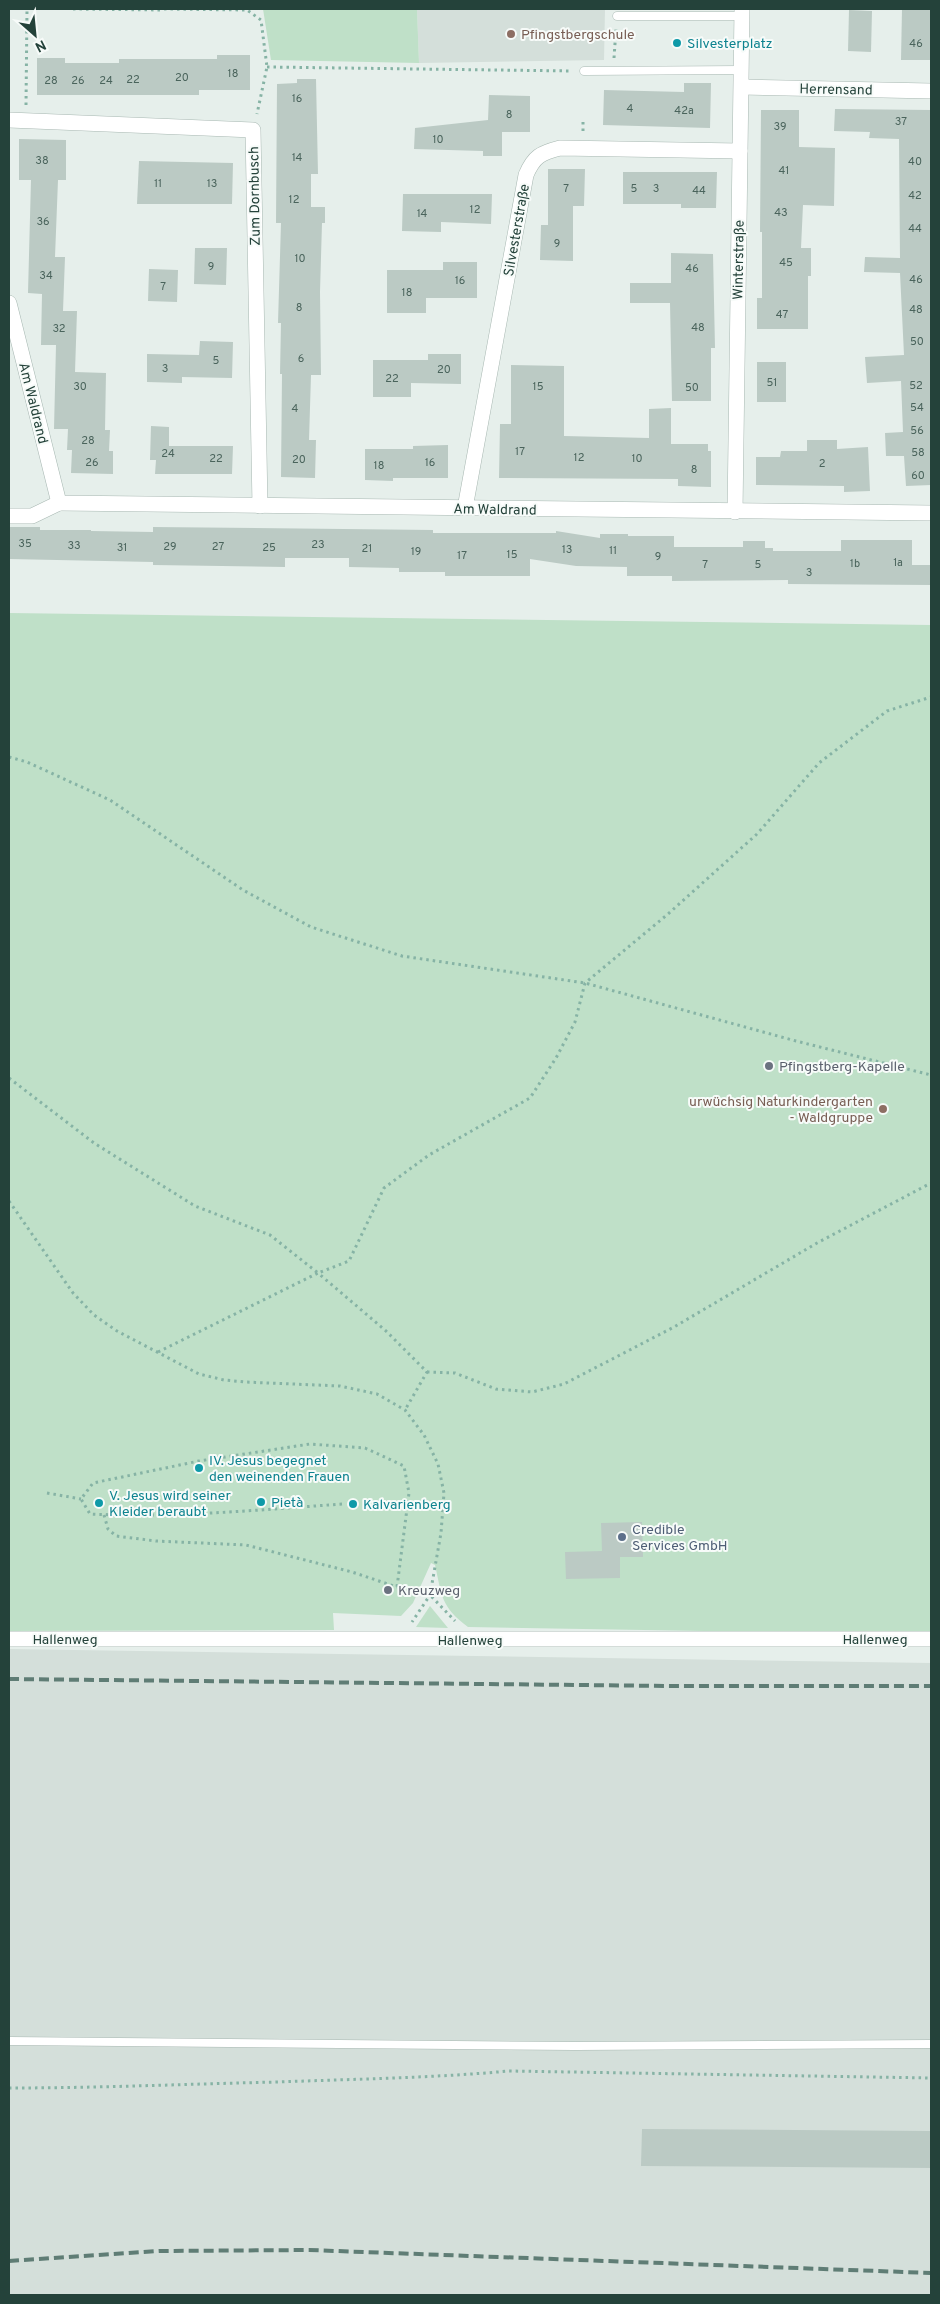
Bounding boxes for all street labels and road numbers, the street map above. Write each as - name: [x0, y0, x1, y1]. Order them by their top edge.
- street label: Herrensand: [799, 81, 873, 100]
- street label: Zum Dornbusch: [246, 146, 265, 246]
- street label: Silvesterstraße: [501, 183, 534, 278]
- street label: Winterstraße: [730, 220, 749, 300]
- street label: Am Waldrand: [14, 361, 51, 446]
- street label: Am Waldrand: [453, 501, 537, 520]
- street label: Hallenweg: [32, 1632, 98, 1649]
- street label: Hallenweg: [842, 1632, 908, 1649]
- street label: Hallenweg: [437, 1633, 503, 1650]

